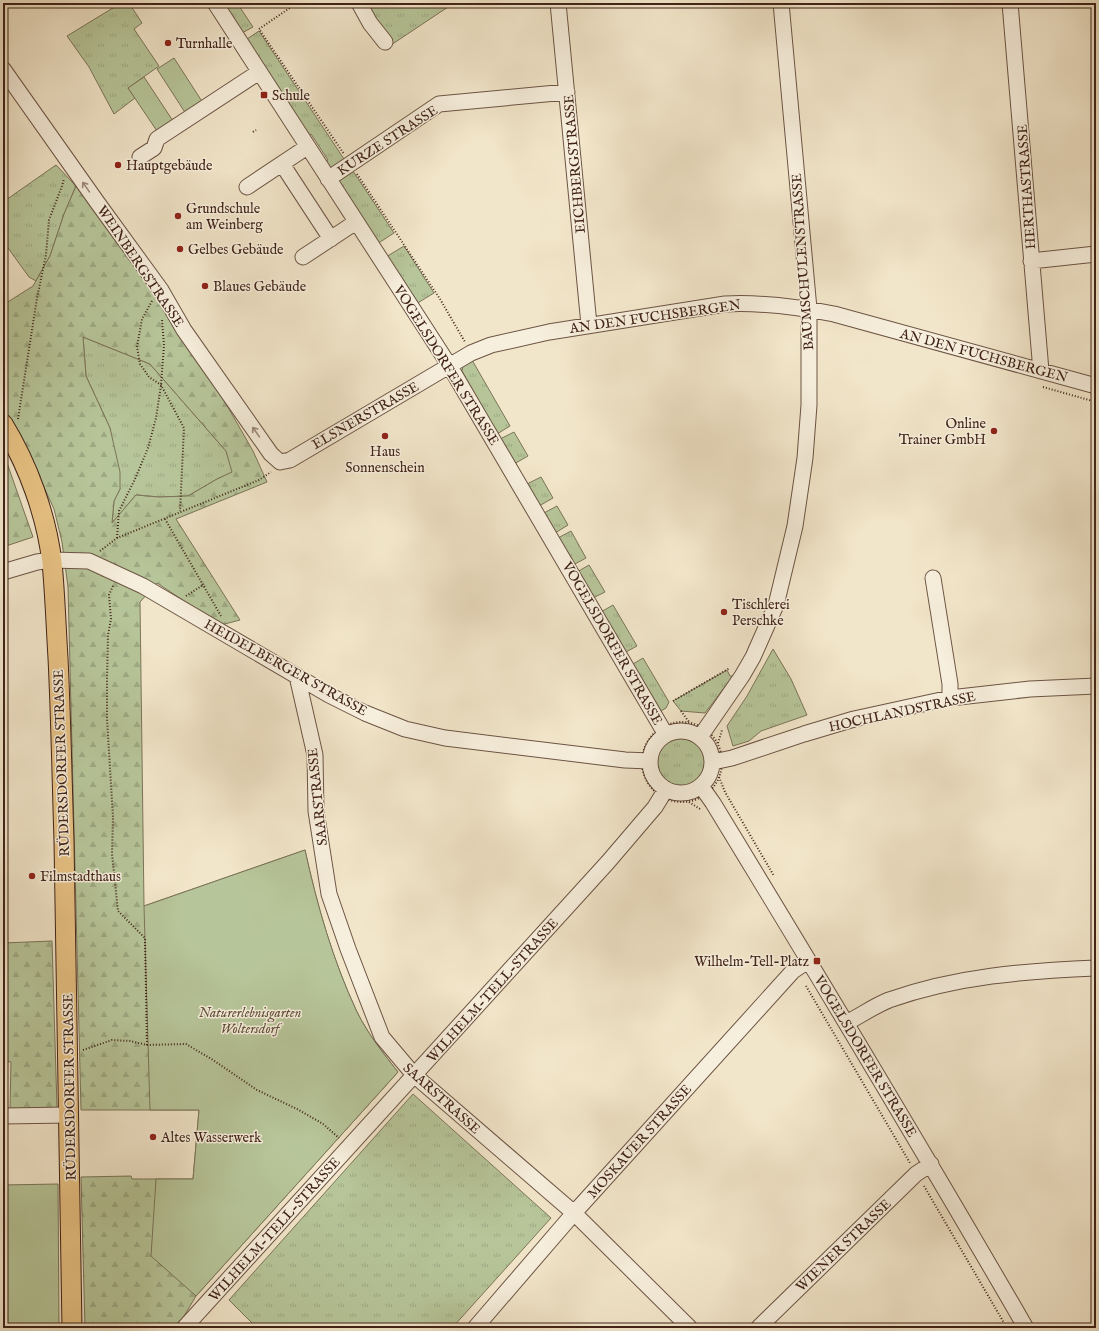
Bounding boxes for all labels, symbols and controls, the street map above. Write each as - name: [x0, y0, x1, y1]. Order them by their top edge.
- place label: Turnhalle: [176, 35, 233, 53]
- marker: Turnhalle: [163, 38, 173, 48]
- place label: Schule: [272, 87, 311, 105]
- marker: Schule: [259, 90, 269, 100]
- street label: EICHBERGSTRASSE: [560, 93, 590, 234]
- street label: KURZE STRASSE: [334, 101, 442, 180]
- street label: HERTHASTRASSE: [1014, 124, 1040, 250]
- place label: Hauptgebäude: [126, 157, 213, 175]
- marker: Hauptgebäude: [113, 160, 123, 170]
- street label: BAUMSCHULENSTRASSE: [788, 173, 818, 351]
- one-way arrow: [82, 181, 90, 192]
- place label: Grundschule am Weinberg: [186, 200, 263, 234]
- street label: WEINBERGSTRASSE: [93, 202, 188, 331]
- marker: Grundschule am Weinberg: [173, 211, 183, 221]
- place label: Gelbes Gebäude: [188, 241, 284, 259]
- marker: Gelbes Gebäude: [175, 244, 185, 254]
- place label: Blaues Gebäude: [213, 278, 307, 296]
- marker: Blaues Gebäude: [200, 281, 210, 291]
- street label: VOGELSDORFER STRASSE: [389, 281, 503, 449]
- street label: AN DEN FUCHSBERGEN: [567, 296, 742, 338]
- street label: AN DEN FUCHSBERGEN: [897, 325, 1069, 387]
- street label: ELSNERSTRASSE: [309, 378, 423, 454]
- place label: Online Trainer GmbH: [899, 415, 987, 449]
- one-way arrow: [252, 426, 260, 437]
- marker: Online Trainer GmbH: [989, 426, 999, 436]
- marker: Haus Sonnenschein: [380, 431, 390, 441]
- place label: Haus Sonnenschein: [345, 443, 425, 477]
- street label: VOGELSDORFER STRASSE: [557, 558, 666, 729]
- place label: Tischlerei Perschke: [732, 596, 790, 630]
- marker: Tischlerei Perschke: [719, 607, 729, 617]
- street label: HEIDELBERGER STRASSE: [201, 615, 370, 720]
- street label: RÜDERSDORFER STRASSE: [49, 669, 74, 857]
- street label: HOCHLANDSTRASSE: [827, 688, 978, 736]
- street label: SAARSTRASSE: [304, 747, 332, 847]
- place label: Filmstadthaus: [40, 868, 121, 886]
- marker: Filmstadthaus: [27, 871, 37, 881]
- street label: WILHELM-TELL-STRASSE: [423, 914, 563, 1067]
- place label: Wilhelm-Tell-Platz: [694, 953, 810, 971]
- marker: Wilhelm-Tell-Platz: [812, 956, 822, 966]
- street label: VOGELSDORFER STRASSE: [809, 972, 921, 1141]
- street label: RÜDERSDORFER STRASSE: [58, 993, 81, 1181]
- park label: Naturerlebnisgarten Woltersdorf: [199, 1004, 301, 1038]
- street label: SAARSTRASSE: [399, 1059, 484, 1138]
- street label: MOSKAUER STRASSE: [584, 1081, 696, 1202]
- place label: Altes Wasserwerk: [160, 1129, 262, 1147]
- marker: Altes Wasserwerk: [148, 1132, 158, 1142]
- street label: WILHELM-TELL-STRASSE: [205, 1153, 345, 1306]
- street label: WIENER STRASSE: [792, 1195, 895, 1296]

